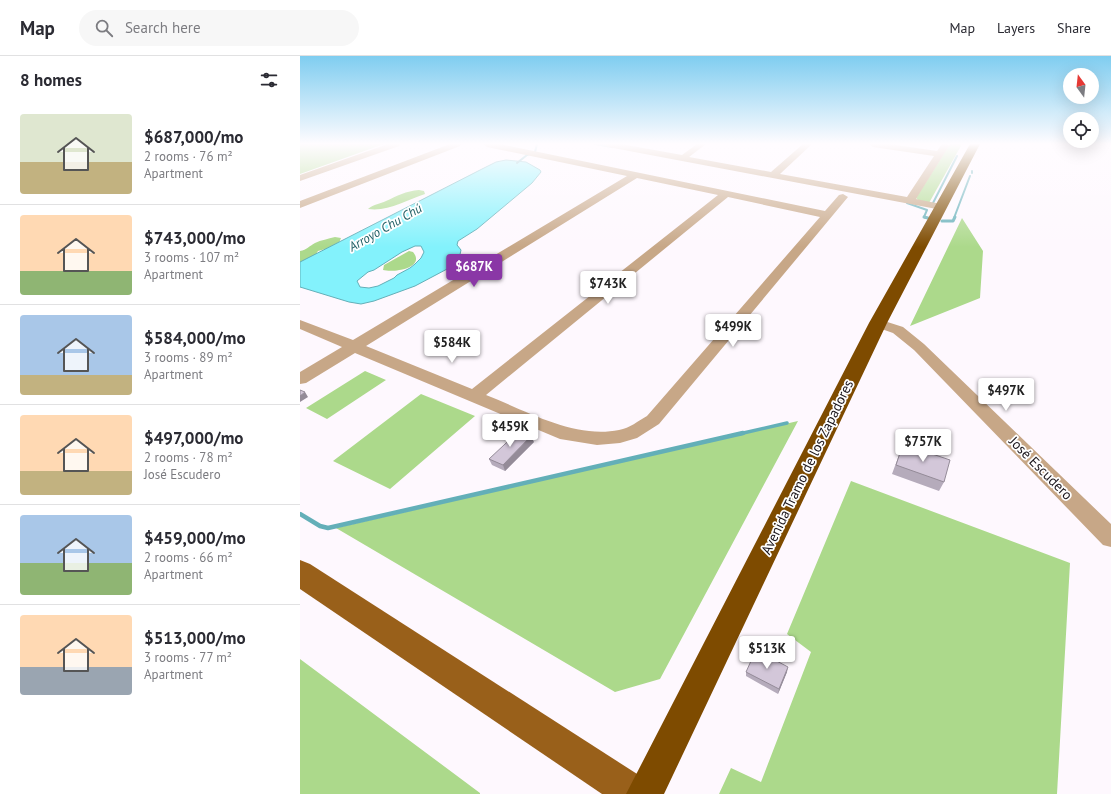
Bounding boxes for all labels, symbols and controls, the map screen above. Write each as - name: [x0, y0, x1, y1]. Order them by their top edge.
- search box: [79, 10, 359, 46]
- text: Map: [20, 16, 55, 40]
- icon: search: [93, 17, 115, 39]
- text: Search here: [125, 18, 201, 37]
- text: Map: [949, 19, 975, 37]
- text: Layers: [997, 19, 1035, 37]
- text: Share: [1057, 19, 1091, 37]
- north arrow: [1063, 68, 1099, 104]
- map controls: [1063, 68, 1099, 148]
- text: 8 homes: [20, 69, 82, 91]
- icon: filters: [258, 69, 280, 91]
- button: locate: [1063, 112, 1099, 148]
- text: $687,000/mo: [144, 126, 243, 148]
- icon: home: [52, 130, 100, 178]
- text: 2 rooms · 76 m²: [144, 148, 233, 165]
- text: Apartment: [144, 165, 203, 182]
- water label: Arroyo Chu Chú: [345, 199, 425, 256]
- text: $743,000/mo: [144, 227, 246, 249]
- icon: home: [52, 231, 100, 279]
- text: 3 rooms · 107 m²: [144, 249, 239, 266]
- pin: $687K: [446, 254, 502, 288]
- text: $687K: [455, 258, 493, 275]
- text: Apartment: [144, 266, 203, 283]
- pin: $743K: [580, 271, 636, 305]
- text: $743K: [589, 275, 627, 292]
- pin: $499K: [705, 314, 761, 348]
- text: $499K: [714, 318, 752, 335]
- text: $584,000/mo: [144, 327, 246, 349]
- pin: $584K: [424, 330, 480, 364]
- icon: home: [52, 331, 100, 379]
- text: $584K: [433, 334, 471, 351]
- text: 3 rooms · 89 m²: [144, 349, 233, 366]
- text: Apartment: [144, 366, 203, 383]
- street label: Avenida Tramo de los Zapadores: [757, 377, 857, 557]
- pin: $497K: [978, 378, 1034, 412]
- text: $497K: [987, 382, 1025, 399]
- pin: $459K: [482, 414, 538, 448]
- text: $459K: [491, 418, 529, 435]
- text: $497,000/mo: [144, 427, 243, 449]
- pin: $757K: [895, 429, 951, 463]
- icon: home: [52, 431, 100, 479]
- street label: José Escudero: [1005, 432, 1077, 504]
- text: $757K: [904, 433, 942, 450]
- text: 2 rooms · 78 m²: [144, 449, 233, 466]
- text: José Escudero: [144, 466, 221, 483]
- text: $459,000/mo: [144, 527, 246, 549]
- icon: home: [52, 531, 100, 579]
- text: 2 rooms · 66 m²: [144, 549, 233, 566]
- text: Apartment: [144, 566, 203, 583]
- text: $513,000/mo: [144, 627, 246, 649]
- icon: home: [52, 631, 100, 679]
- pin: $513K: [739, 636, 795, 670]
- text: $513K: [748, 640, 786, 657]
- text: 3 rooms · 77 m²: [144, 649, 232, 666]
- text: Apartment: [144, 666, 203, 683]

